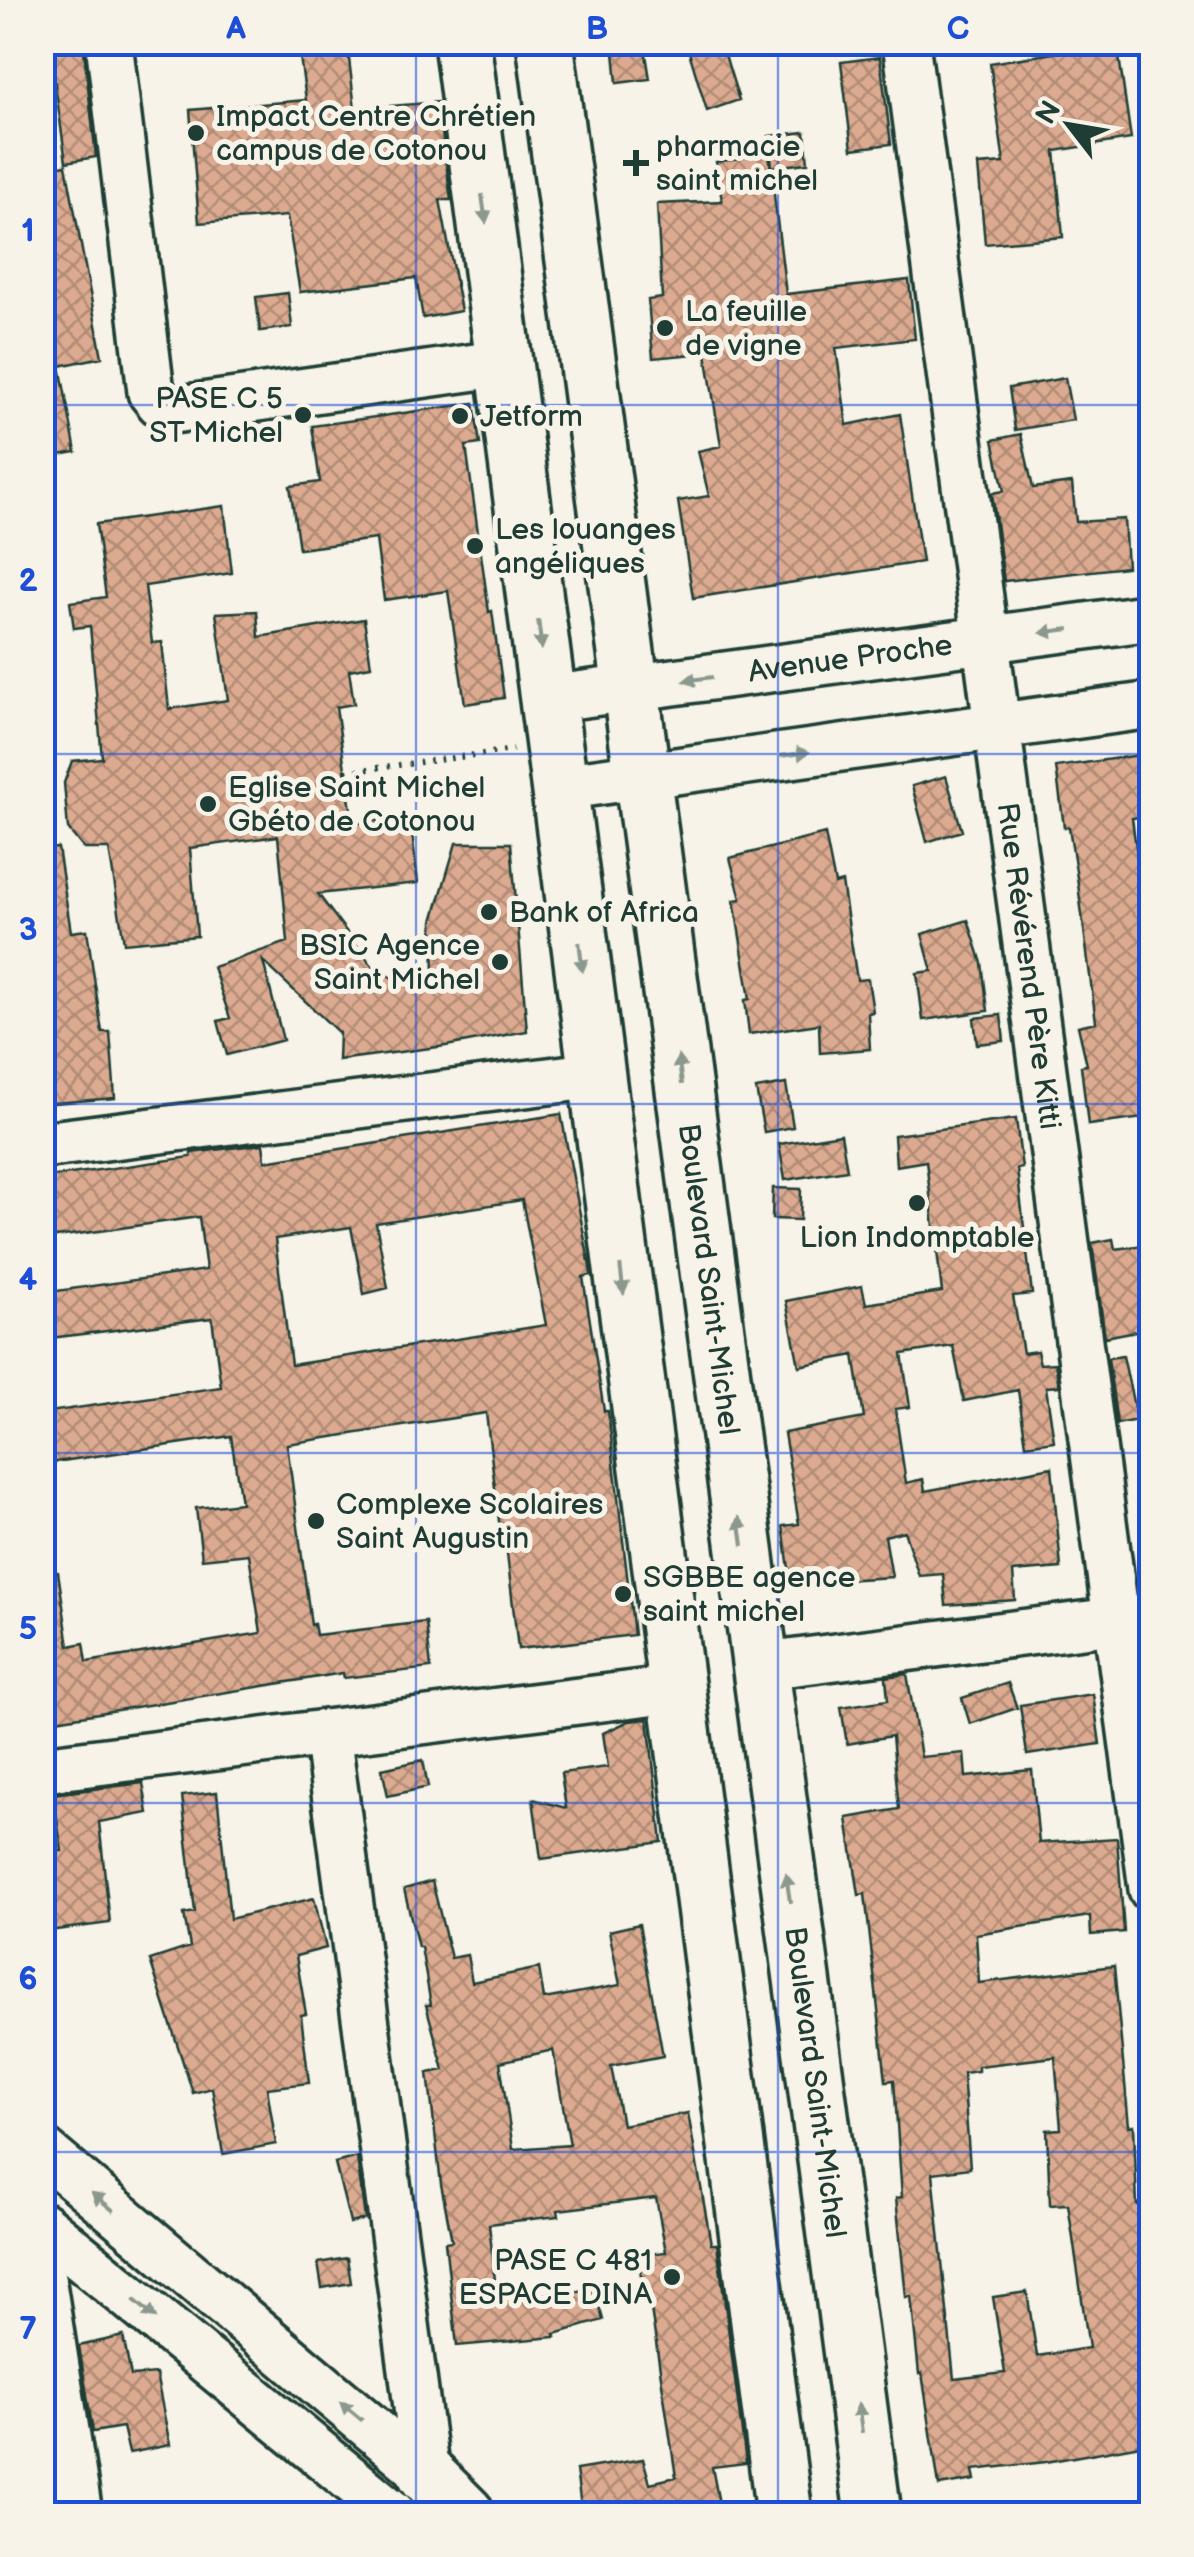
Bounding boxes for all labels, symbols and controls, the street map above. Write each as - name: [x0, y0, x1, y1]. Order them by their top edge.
- text: A: [225, 10, 246, 49]
- text: B: [586, 10, 608, 49]
- text: C: [947, 10, 969, 49]
- north arrow: [1019, 75, 1119, 175]
- text: N: [1029, 95, 1068, 130]
- place label: Impact Centre Chrétien campus de Cotonou: [216, 99, 536, 169]
- marker: Impact Centre Chrétien campus de Cotonou: [185, 122, 207, 144]
- place label: pharmacie saint michel: [656, 129, 818, 199]
- marker: pharmacie saint michel: [625, 152, 647, 174]
- one-way arrow: [476, 193, 492, 225]
- text: 1: [21, 212, 35, 251]
- place label: La feuille de vigne: [685, 294, 807, 364]
- marker: La feuille de vigne: [654, 317, 676, 339]
- place label: PASE C 5 ST Michel: [149, 381, 283, 451]
- place label: Jetform: [480, 399, 583, 435]
- marker: PASE C 5 ST Michel: [292, 404, 314, 426]
- marker: Jetform: [449, 405, 471, 427]
- place label: Les louanges angéliques: [495, 512, 676, 582]
- marker: Les louanges angéliques: [464, 535, 486, 557]
- text: 2: [18, 562, 38, 601]
- one-way arrow: [532, 620, 548, 651]
- one-way arrow: [1039, 623, 1070, 639]
- street label: Avenue Proche: [746, 627, 955, 691]
- one-way arrow: [682, 672, 714, 688]
- one-way arrow: [780, 746, 812, 762]
- place label: Eglise Saint Michel Gbéto de Cotonou: [228, 770, 485, 840]
- marker: Eglise Saint Michel Gbéto de Cotonou: [197, 793, 219, 815]
- street label: Rue Révérend Père Kitti: [988, 800, 1068, 1132]
- place label: Bank of Africa: [509, 895, 699, 931]
- marker: Bank of Africa: [478, 901, 500, 923]
- text: 3: [19, 911, 37, 950]
- place label: BSIC Agence Saint Michel: [299, 928, 480, 998]
- one-way arrow: [573, 942, 589, 974]
- marker: BSIC Agence Saint Michel: [489, 951, 511, 973]
- one-way arrow: [671, 1054, 687, 1085]
- street label: Boulevard Saint-Michel: [670, 1122, 747, 1437]
- marker: Lion Indomptable: [906, 1192, 928, 1214]
- place label: Lion Indomptable: [799, 1220, 1035, 1256]
- text: 4: [19, 1261, 38, 1300]
- one-way arrow: [614, 1264, 630, 1296]
- place label: Complexe Scolaires Saint Augustin: [336, 1487, 604, 1557]
- marker: Complexe Scolaires Saint Augustin: [305, 1510, 327, 1532]
- one-way arrow: [732, 1515, 748, 1546]
- place label: SGBBE agence saint michel: [643, 1560, 855, 1630]
- marker: SGBBE agence saint michel: [612, 1583, 634, 1605]
- text: 5: [19, 1610, 37, 1649]
- one-way arrow: [780, 1871, 796, 1903]
- street label: Boulevard Saint-Michel: [776, 1925, 853, 2240]
- text: 6: [18, 1960, 38, 1999]
- one-way arrow: [91, 2191, 116, 2213]
- place label: PASE C 481 ESPACE DINA: [458, 2243, 653, 2313]
- marker: PASE C 481 ESPACE DINA: [661, 2266, 683, 2288]
- one-way arrow: [132, 2298, 157, 2319]
- text: 7: [19, 2310, 37, 2349]
- one-way arrow: [339, 2401, 364, 2422]
- one-way arrow: [852, 2402, 868, 2433]

